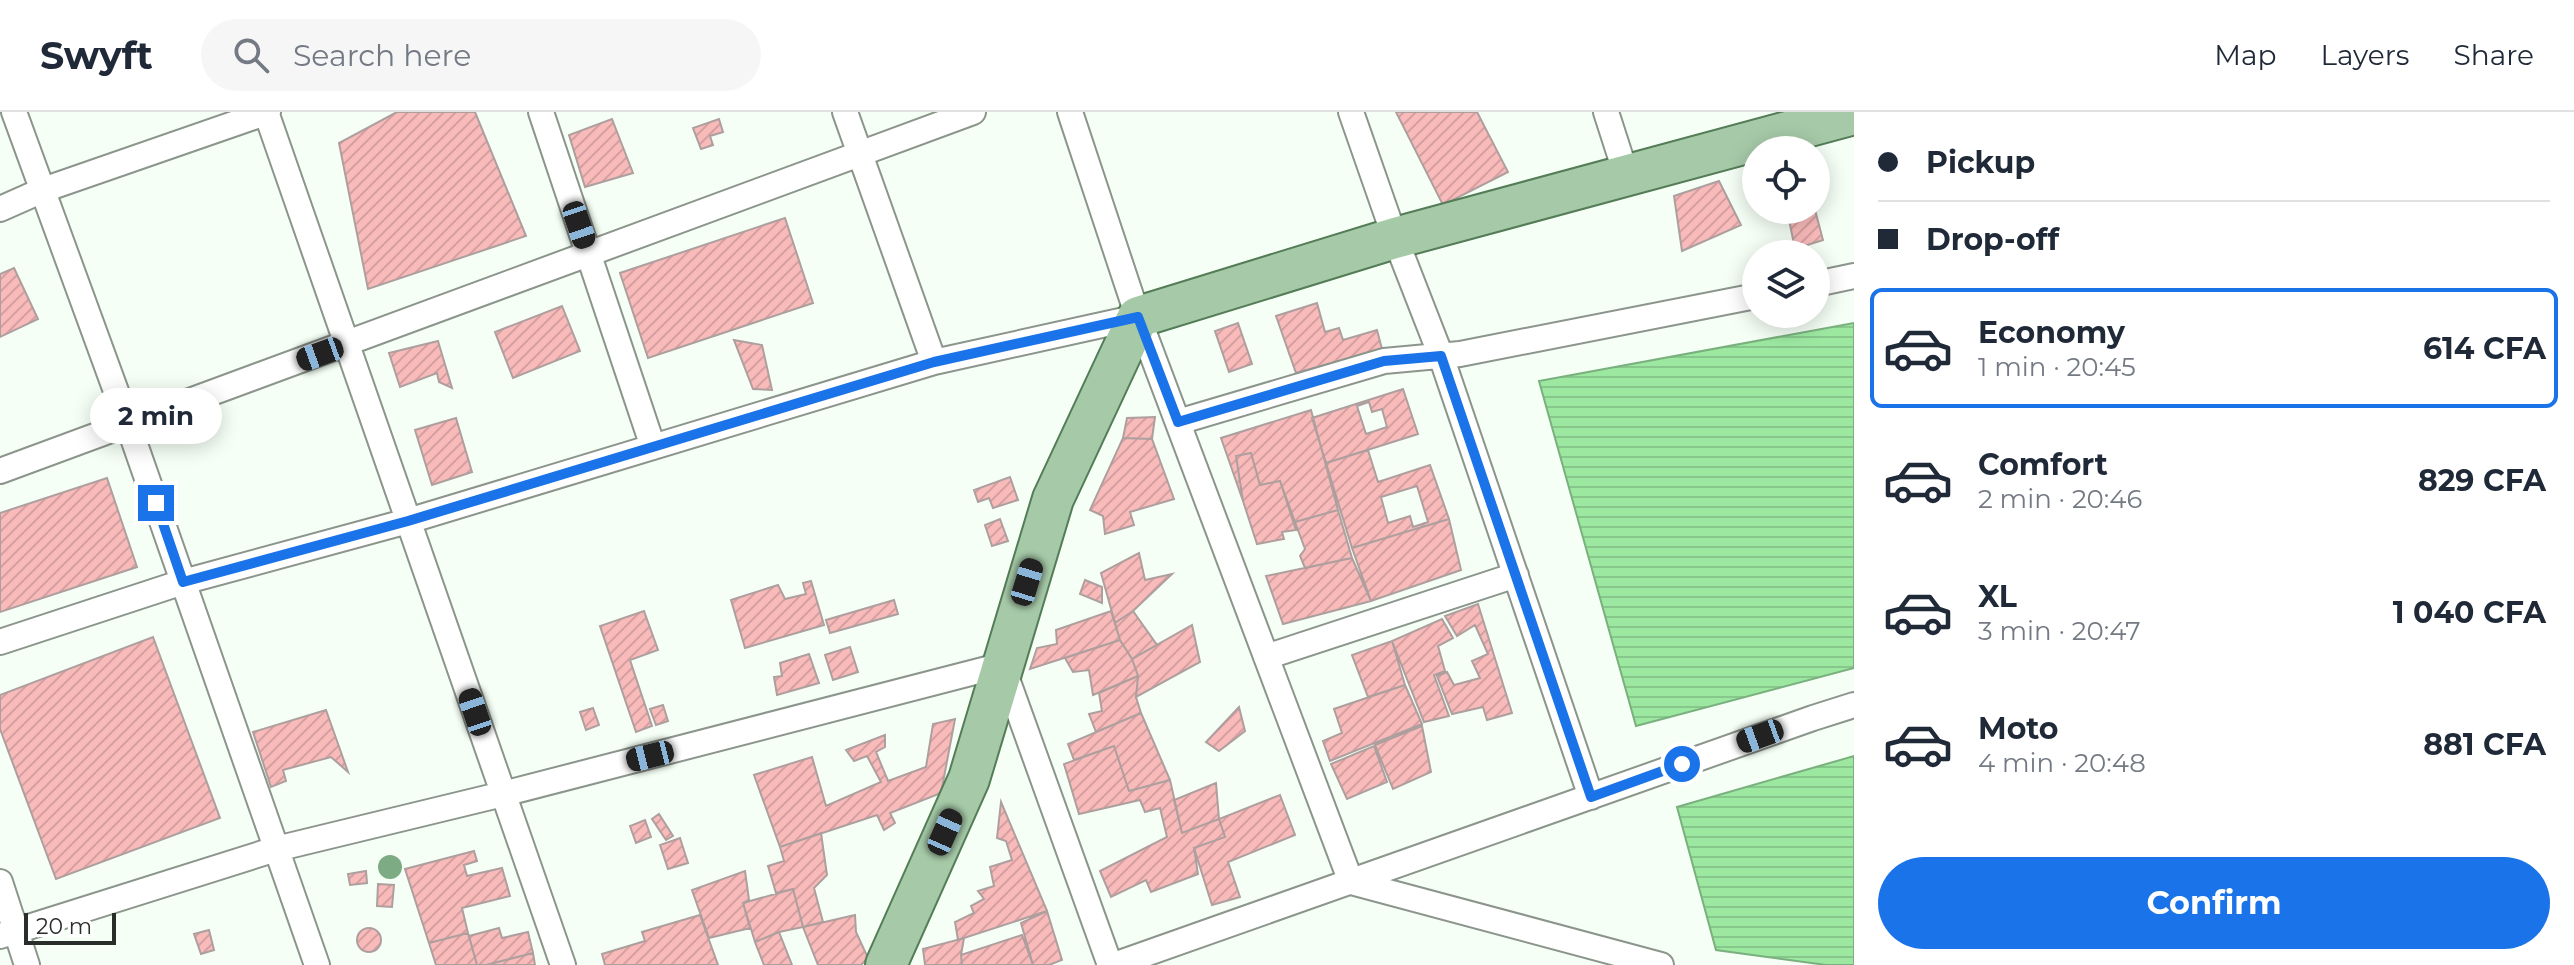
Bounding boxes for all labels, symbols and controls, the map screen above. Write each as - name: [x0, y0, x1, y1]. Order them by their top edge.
- search box: [201, 19, 761, 91]
- text: Swyft: [40, 32, 153, 79]
- icon: search: [229, 33, 273, 77]
- text: Search here: [293, 37, 471, 74]
- text: Map: [2214, 38, 2277, 72]
- text: Layers: [2321, 38, 2410, 72]
- text: Share: [2454, 38, 2534, 72]
- map controls: [1742, 136, 1830, 328]
- button: locate: [1742, 136, 1830, 224]
- text: Pickup: [1926, 144, 2035, 181]
- car: [560, 198, 598, 252]
- text: Drop-off: [1926, 221, 2059, 258]
- button: layers: [1742, 240, 1830, 328]
- icon: car: [1882, 312, 1954, 384]
- text: Economy: [1978, 314, 2125, 351]
- text: 614 CFA: [2423, 330, 2546, 367]
- car: [293, 335, 347, 373]
- text: 1 min · 20:45: [1978, 351, 2136, 383]
- callout: 2 min: [90, 387, 222, 443]
- text: 2 min: [118, 400, 194, 432]
- icon: car: [1882, 444, 1954, 516]
- text: Comfort: [1978, 446, 2108, 483]
- text: 829 CFA: [2418, 462, 2546, 499]
- text: 2 min · 20:46: [1978, 483, 2142, 515]
- route end: [138, 485, 174, 521]
- car: [1009, 556, 1045, 608]
- icon: car: [1882, 576, 1954, 648]
- text: XL: [1978, 578, 2017, 615]
- text: 1 040 CFA: [2393, 594, 2546, 631]
- text: 3 min · 20:47: [1978, 615, 2140, 647]
- car: [456, 685, 494, 739]
- icon: car: [1882, 708, 1954, 780]
- text: Moto: [1978, 710, 2059, 747]
- car: [1733, 717, 1787, 755]
- text: 881 CFA: [2423, 726, 2546, 763]
- car: [624, 739, 676, 773]
- route start: [1664, 746, 1700, 782]
- text: 4 min · 20:48: [1978, 747, 2146, 779]
- car: [924, 805, 966, 859]
- button: Confirm: [1878, 857, 2550, 949]
- scale bar: [24, 909, 116, 945]
- text: 20 m: [36, 913, 92, 940]

